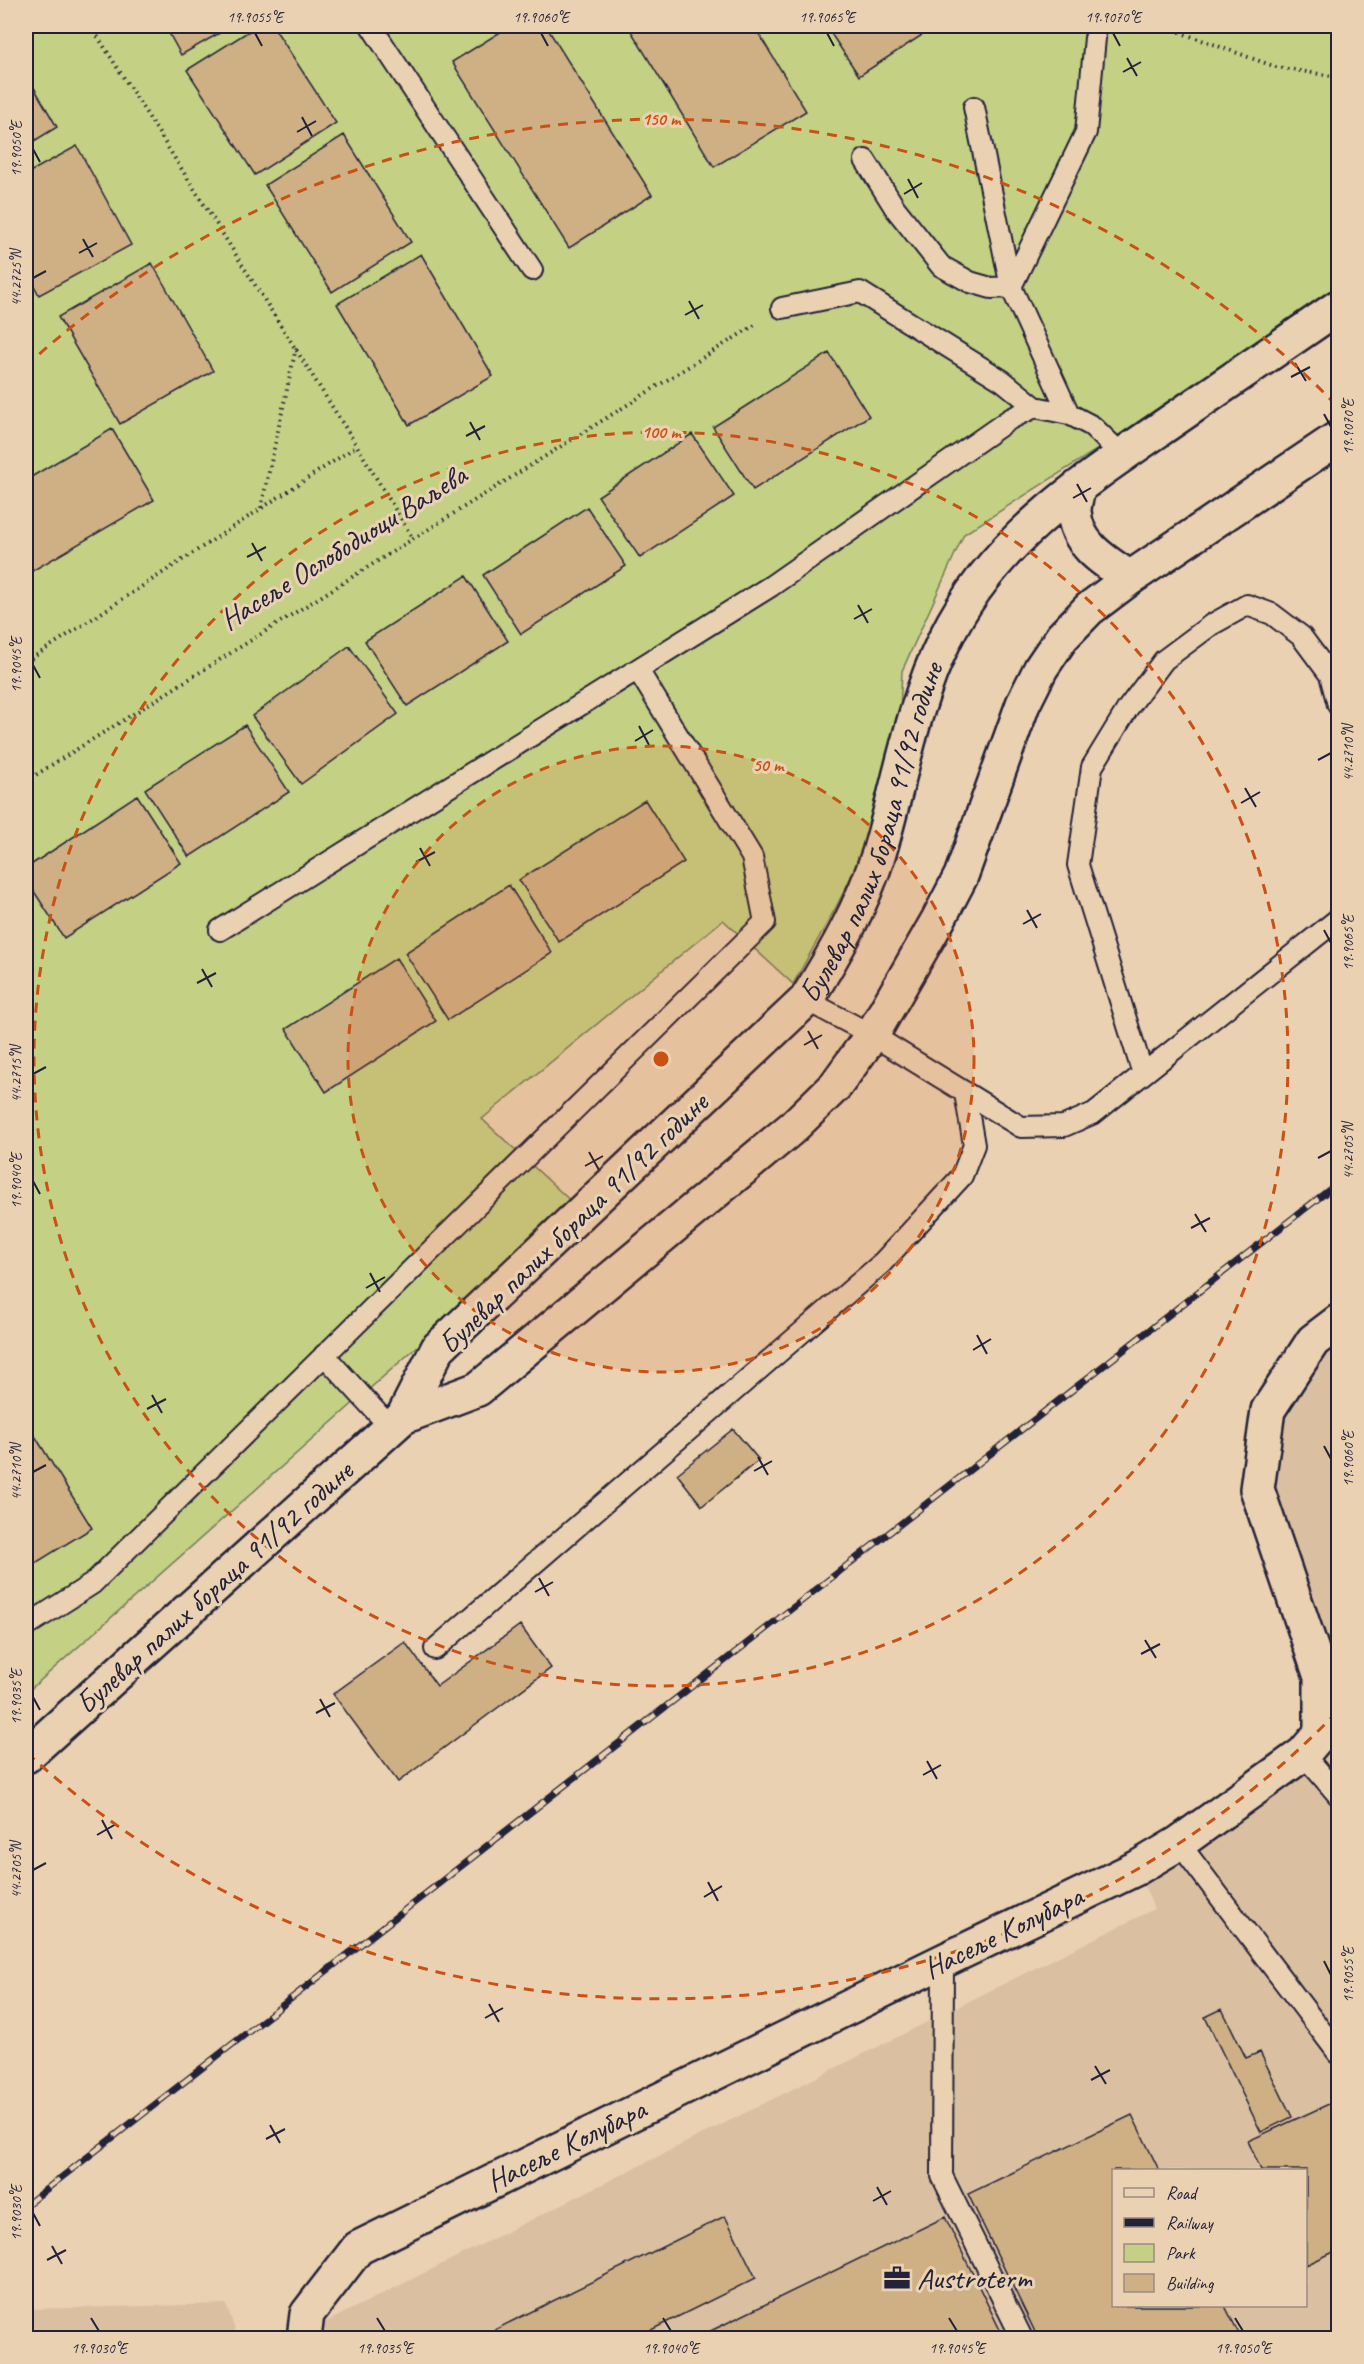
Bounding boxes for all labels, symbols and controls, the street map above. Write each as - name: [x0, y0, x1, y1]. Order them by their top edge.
- text: 19.9055°E: [227, 8, 285, 27]
- text: 19.9060°E: [513, 8, 571, 27]
- text: 19.9065°E: [799, 8, 857, 27]
- text: 19.9070°E: [1085, 8, 1143, 27]
- text: 150 m: [642, 108, 682, 130]
- text: 19.9050°E: [7, 119, 26, 177]
- text: 44.2725°N: [7, 247, 26, 306]
- text: 19.9070°E: [1339, 397, 1358, 455]
- text: 100 m: [642, 421, 682, 443]
- street label: Насеље Ослободиоци Ваљева: [213, 455, 475, 638]
- text: 19.9045°E: [7, 635, 26, 693]
- street label: Булевар палих бораца 91/92 године: [790, 655, 952, 1010]
- text: 44.2710°N: [1339, 722, 1358, 781]
- text: 50 m: [753, 754, 785, 776]
- text: 19.9065°E: [1339, 913, 1358, 971]
- text: 44.2715°N: [7, 1043, 26, 1102]
- centre of rings: [651, 1049, 671, 1069]
- street label: Булевар палих бораца 91/92 године: [430, 1082, 718, 1362]
- text: 44.2705°N: [1339, 1120, 1358, 1179]
- text: 19.9040°E: [7, 1151, 26, 1209]
- text: 19.9060°E: [1339, 1429, 1358, 1487]
- text: 44.2710°N: [7, 1441, 26, 1500]
- street label: Булевар палих бораца 91/92 године: [67, 1451, 362, 1722]
- text: 19.9035°E: [7, 1667, 26, 1725]
- text: 44.2705°N: [7, 1839, 26, 1898]
- street label: Насеље Колубара: [917, 1876, 1091, 1987]
- text: 19.9055°E: [1339, 1945, 1358, 2003]
- street label: Насеље Колубара: [480, 2089, 654, 2200]
- legend: [1112, 2169, 1307, 2307]
- text: Road: [1166, 2182, 1199, 2204]
- text: 19.9030°E: [7, 2183, 26, 2241]
- text: Railway: [1166, 2212, 1214, 2234]
- text: Park: [1166, 2242, 1196, 2264]
- place label: Austroterm: [917, 2259, 1033, 2297]
- office icon: Austroterm: [882, 2263, 912, 2293]
- text: Building: [1166, 2272, 1215, 2294]
- text: 19.9030°E: [71, 2339, 129, 2358]
- text: 19.9035°E: [357, 2339, 415, 2358]
- text: 19.9040°E: [643, 2339, 701, 2358]
- text: 19.9045°E: [929, 2339, 987, 2358]
- text: 19.9050°E: [1215, 2339, 1273, 2358]

